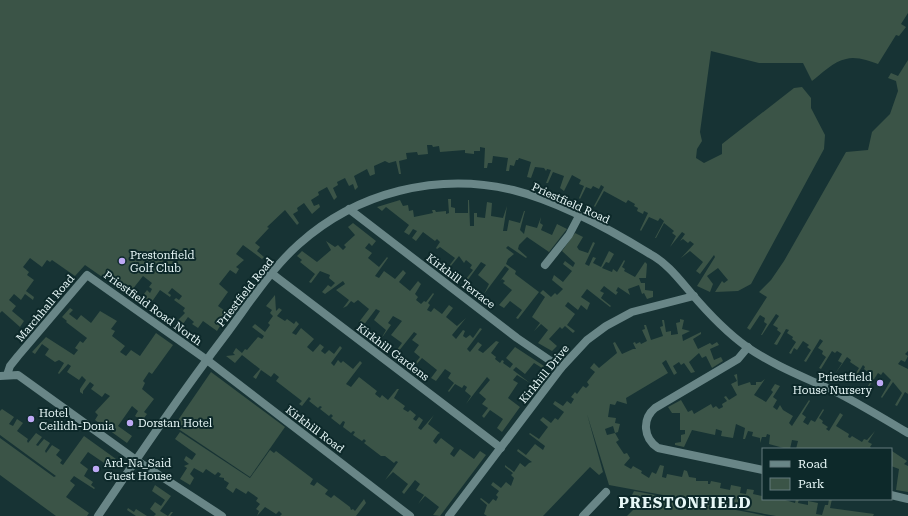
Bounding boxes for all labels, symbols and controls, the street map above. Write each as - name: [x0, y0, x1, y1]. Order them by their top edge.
- street label: Priestfield Road: [530, 180, 612, 227]
- place label: Prestonfield Golf Club: [130, 249, 194, 275]
- street label: Kirkhill Terrace: [424, 251, 498, 311]
- street label: Priestfield Road: [214, 255, 276, 329]
- marker: Prestonfield Golf Club: [117, 256, 127, 266]
- street label: Priestfield Road North: [101, 268, 204, 348]
- street label: Marchhall Road: [14, 272, 77, 344]
- street label: Kirkhill Gardens: [354, 321, 432, 384]
- street label: Kirkhill Drive: [517, 342, 572, 406]
- place label: Priestfield House Nursery: [793, 371, 872, 397]
- marker: Priestfield House Nursery: [875, 378, 885, 388]
- street label: Kirkhill Road: [283, 403, 347, 456]
- place label: Hotel Ceilidh-Donia: [39, 407, 114, 433]
- marker: Hotel Ceilidh-Donia: [26, 414, 36, 424]
- place label: Dorstan Hotel: [138, 417, 213, 430]
- marker: Dorstan Hotel: [125, 418, 135, 428]
- legend: [762, 448, 892, 500]
- place label: Ard-Na_Said Guest House: [104, 457, 172, 483]
- text: Road: [798, 457, 828, 471]
- marker: Ard-Na_Said Guest House: [91, 464, 101, 474]
- text: Park: [798, 477, 825, 491]
- district label: PRESTONFIELD: [618, 494, 752, 512]

